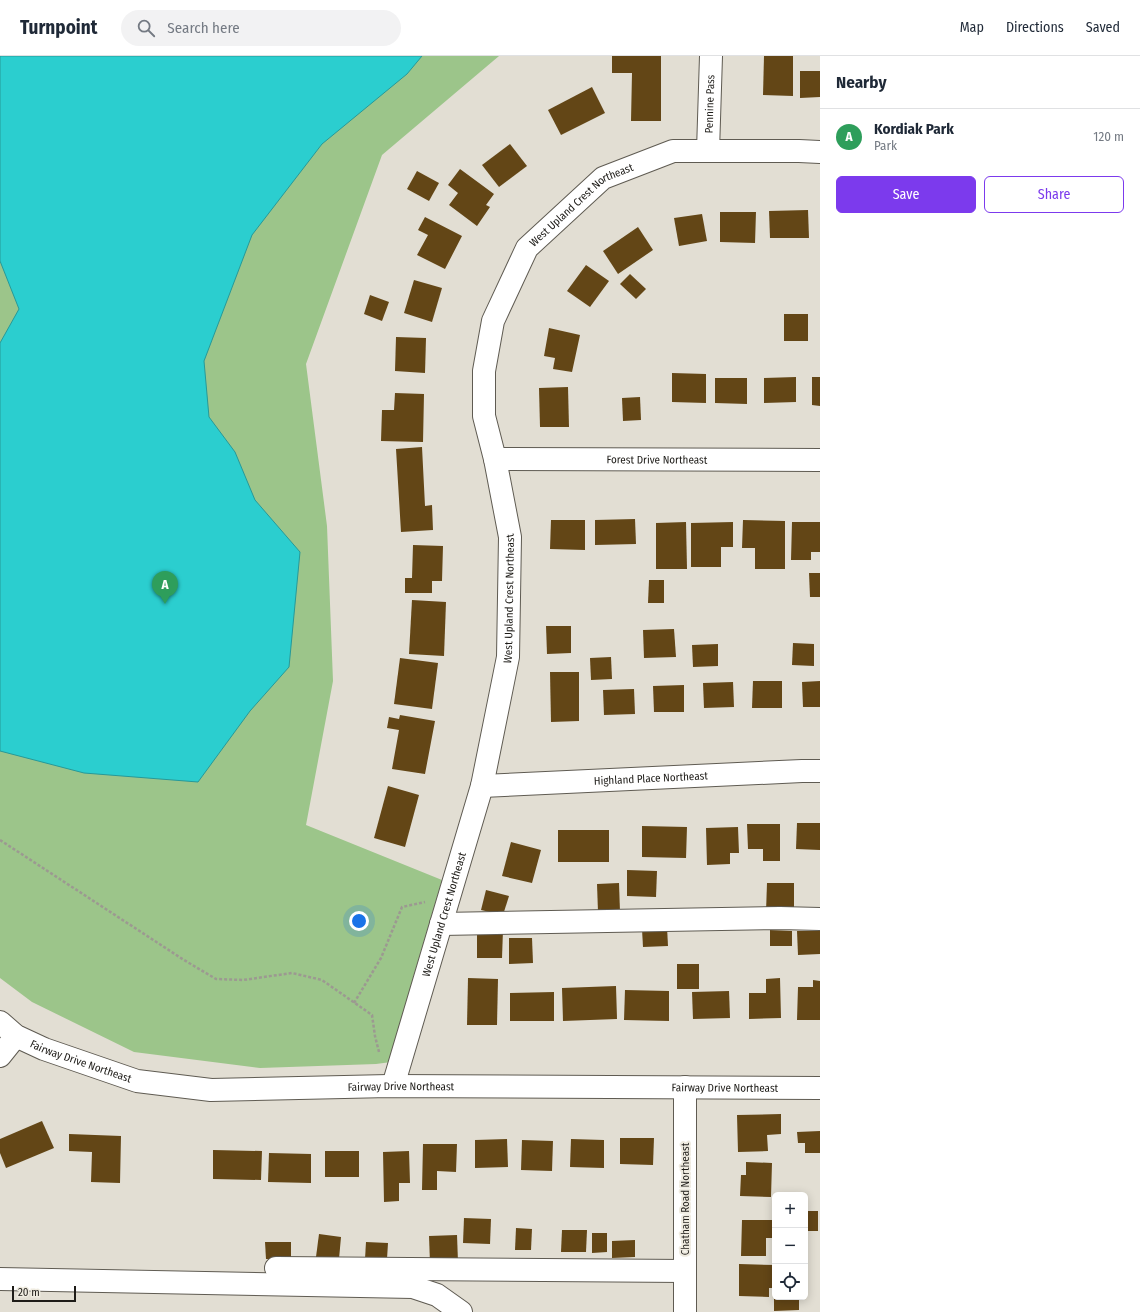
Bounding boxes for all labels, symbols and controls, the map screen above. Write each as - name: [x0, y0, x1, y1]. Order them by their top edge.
- search box: [121, 10, 401, 46]
- text: Turnpoint: [20, 16, 97, 39]
- icon: search: [135, 17, 157, 39]
- text: Search here: [167, 19, 240, 37]
- text: Map: [960, 19, 984, 36]
- text: Directions: [1006, 19, 1064, 36]
- text: Saved: [1086, 19, 1120, 36]
- text: Nearby: [836, 72, 887, 93]
- street label: Pennine Pass: [702, 74, 717, 134]
- text: Kordiak Park: [874, 120, 954, 138]
- text: A: [845, 129, 853, 144]
- text: 120 m: [1093, 129, 1124, 144]
- text: Park: [874, 138, 897, 153]
- street label: West Upland Crest Northeast: [527, 160, 635, 249]
- button: Save: [836, 176, 976, 213]
- button: Share: [984, 176, 1124, 213]
- street label: Forest Drive Northeast: [607, 453, 708, 466]
- street label: West Upland Crest Northeast: [500, 532, 516, 664]
- pin: A: [152, 571, 178, 604]
- street label: Highland Place Northeast: [593, 769, 709, 787]
- street label: West Upland Crest Northeast: [419, 850, 469, 978]
- your location: [349, 911, 369, 931]
- street label: Fairway Drive Northeast: [28, 1037, 134, 1085]
- street label: Fairway Drive Northeast: [347, 1079, 455, 1093]
- street label: Fairway Drive Northeast: [672, 1081, 779, 1094]
- street label: Chatham Road Northeast: [679, 1142, 692, 1255]
- map controls: [772, 1192, 808, 1300]
- button: +: [772, 1192, 808, 1228]
- button: −: [772, 1228, 808, 1264]
- button: locate: [772, 1264, 808, 1300]
- scale bar: [12, 1284, 76, 1303]
- text: 20 m: [18, 1286, 40, 1299]

